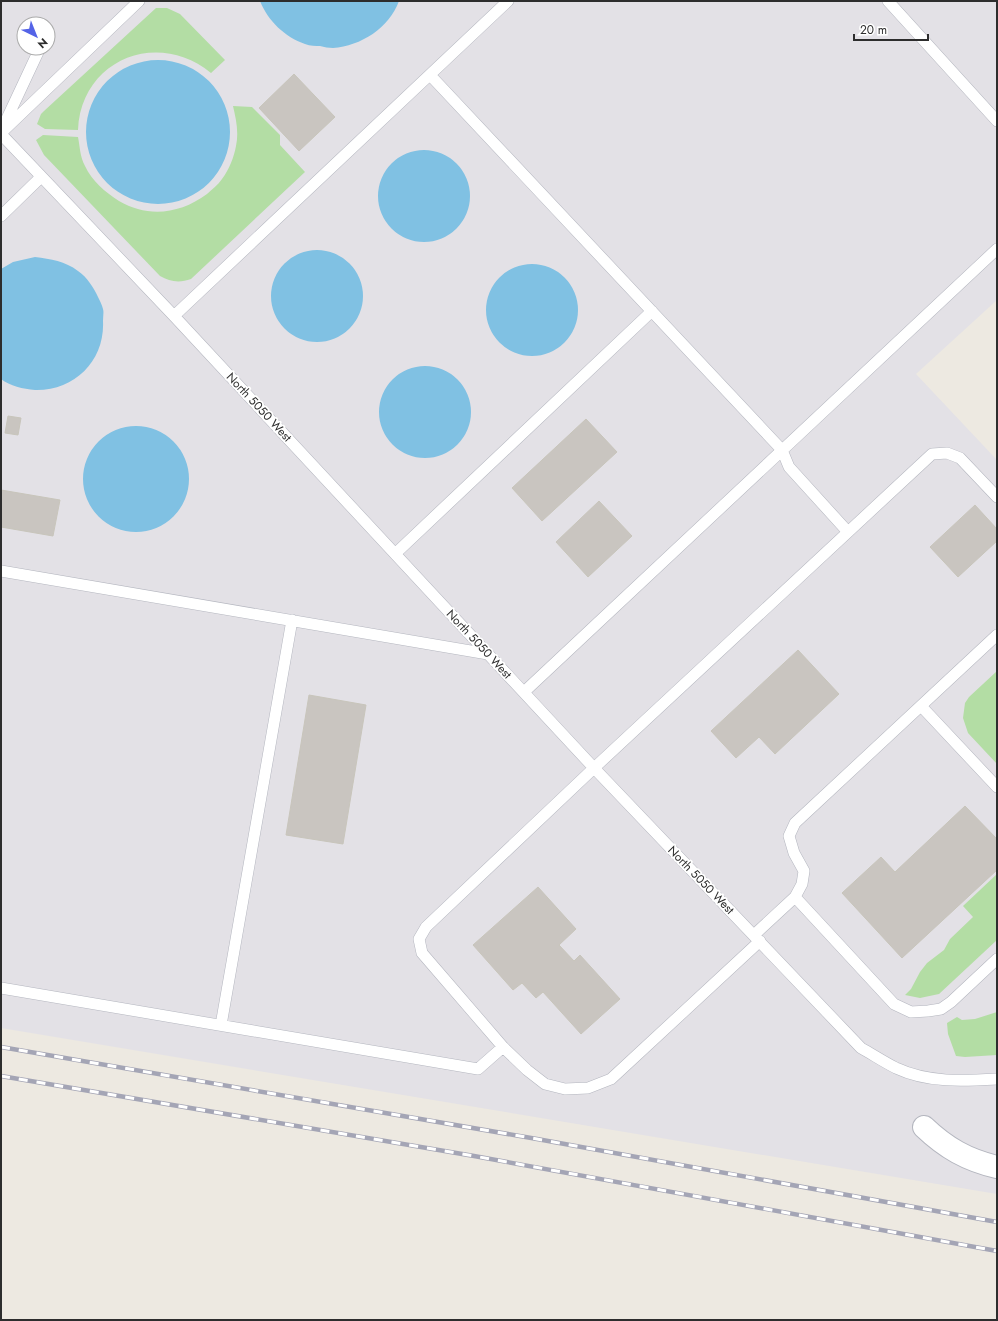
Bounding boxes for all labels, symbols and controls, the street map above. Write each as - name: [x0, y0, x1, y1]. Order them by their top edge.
- north arrow: [16, 16, 56, 56]
- scale bar: [854, 16, 928, 42]
- text: 20 m: [860, 21, 887, 39]
- text: N: [34, 34, 51, 52]
- street label: North 5050 West: [222, 368, 296, 446]
- street label: North 5050 West: [442, 605, 516, 683]
- street label: North 5050 West: [664, 842, 739, 918]

